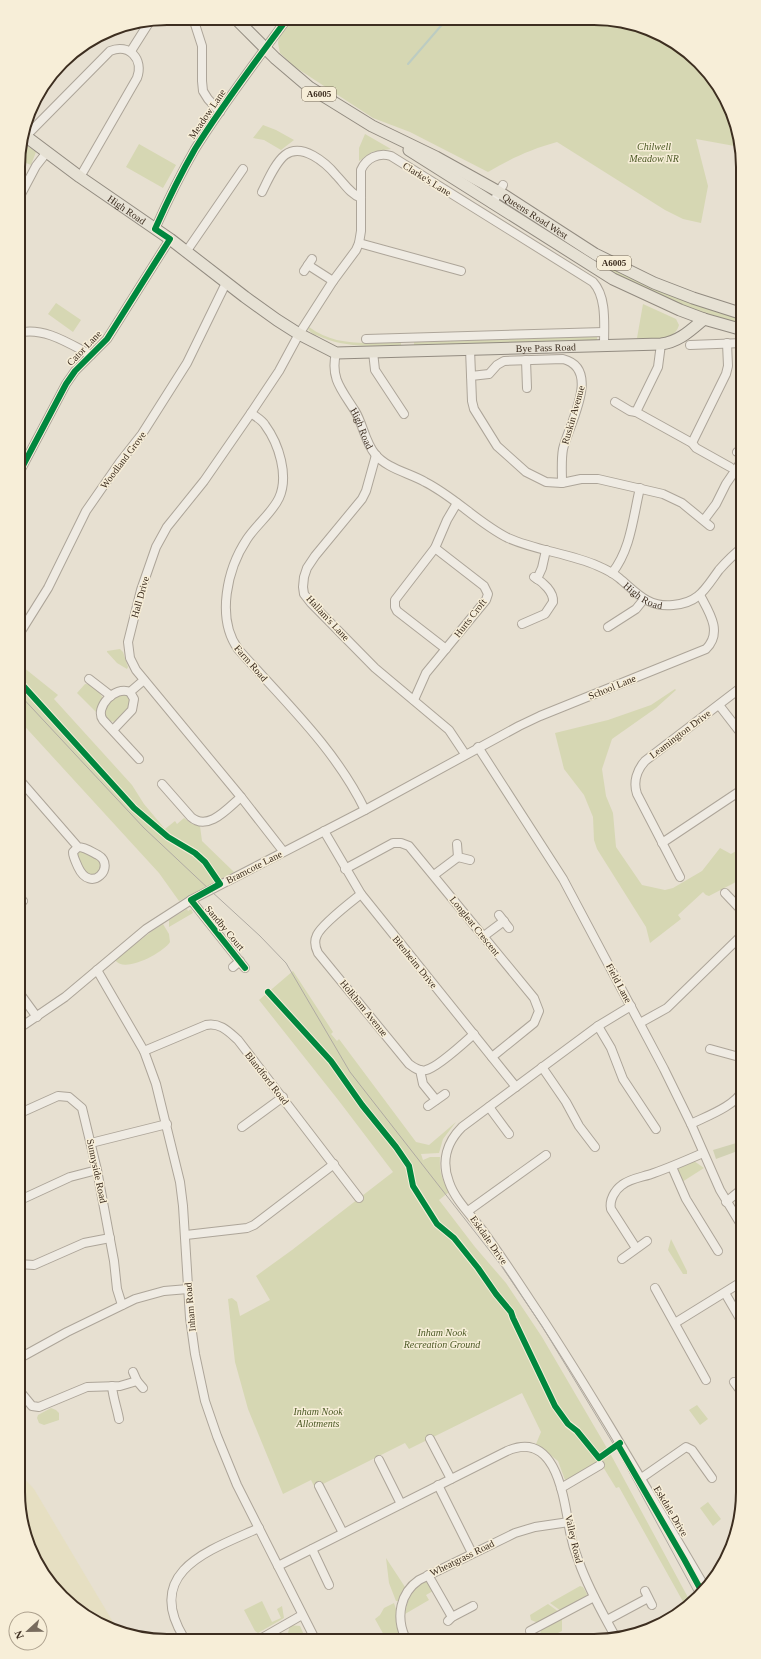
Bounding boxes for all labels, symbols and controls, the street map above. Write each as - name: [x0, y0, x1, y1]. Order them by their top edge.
- street label: Meadow Lane: [186, 87, 228, 141]
- road number: A6005: [302, 87, 336, 101]
- park label: Chilwell Meadow NR: [628, 141, 679, 164]
- street label: Clarke's Lane: [401, 160, 454, 198]
- street label: Queens Road West: [501, 190, 571, 241]
- street label: High Road: [106, 192, 148, 226]
- road number: A6005: [597, 256, 631, 270]
- street label: Cator Lane: [65, 328, 104, 368]
- street label: Bye Pass Road: [516, 341, 576, 354]
- street label: Ruskin Avenue: [559, 384, 587, 446]
- street label: High Road: [349, 405, 376, 451]
- street label: Woodland Grove: [98, 429, 148, 491]
- street label: Hall Drive: [129, 575, 151, 619]
- street label: High Road: [622, 579, 663, 611]
- street label: Hallam's Lane: [304, 593, 352, 643]
- street label: Hurts Croft: [452, 596, 489, 639]
- street label: Farm Road: [232, 643, 270, 683]
- street label: School Lane: [587, 672, 638, 702]
- street label: Leamington Drive: [647, 707, 713, 761]
- street label: Bramcote Lane: [224, 848, 284, 886]
- street label: Longleat Crescent: [448, 894, 502, 958]
- street label: Sandby Court: [203, 903, 247, 953]
- street label: Blenheim Drive: [391, 934, 440, 991]
- street label: Field Lane: [604, 961, 634, 1005]
- street label: Holkham Avenue: [338, 978, 391, 1039]
- street label: Blandford Road: [243, 1049, 291, 1107]
- street label: Sunnyside Road: [85, 1138, 109, 1204]
- street label: Eskdale Drive: [468, 1214, 510, 1267]
- street label: Inham Road: [182, 1282, 198, 1332]
- park label: Inham Nook Recreation Ground: [403, 1327, 481, 1350]
- park label: Inham Nook Allotments: [292, 1406, 343, 1429]
- street label: Eskdale Drive: [652, 1484, 691, 1539]
- street label: Valley Road: [563, 1514, 585, 1564]
- street label: Wheatgrass Road: [428, 1538, 496, 1578]
- north arrow: [8, 1611, 48, 1651]
- text: N: [12, 1629, 26, 1641]

